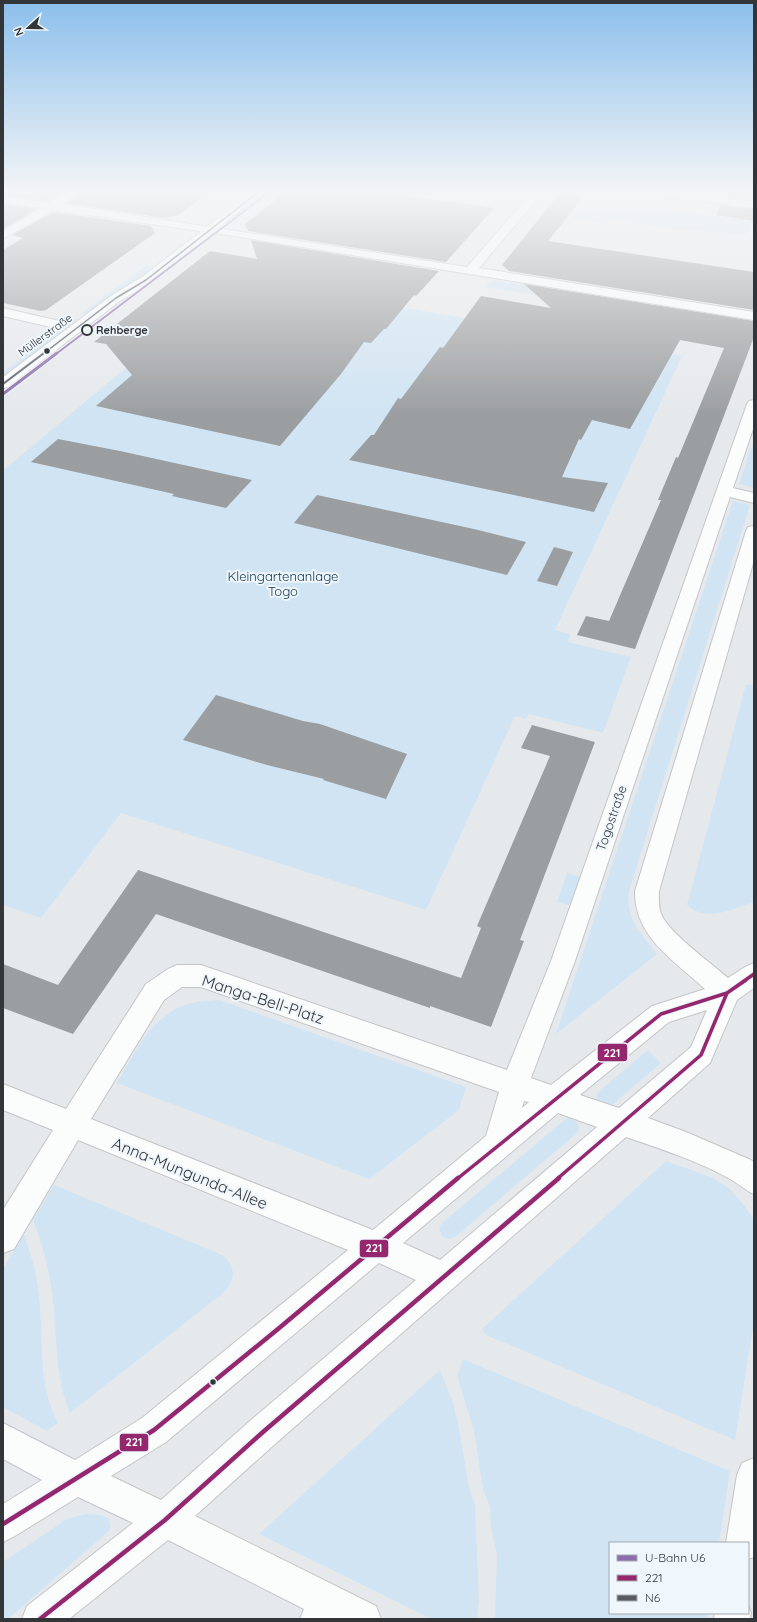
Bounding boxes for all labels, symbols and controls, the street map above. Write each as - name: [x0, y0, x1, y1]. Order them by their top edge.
- north arrow: [8, 8, 48, 48]
- text: N: [11, 25, 27, 38]
- street label: Müllerstraße: [15, 311, 75, 359]
- place label: Rehberge: [96, 323, 148, 337]
- marker: Rehberge: [81, 324, 93, 336]
- unlabelled marker: [42, 346, 52, 356]
- park label: Kleingartenanlage Togo: [228, 568, 338, 599]
- street label: Togostraße: [592, 783, 630, 853]
- street label: Manga-Bell-Platz: [199, 970, 327, 1028]
- line badge: 221: [597, 1043, 628, 1062]
- text: 221: [604, 1046, 620, 1060]
- street label: Anna-Mungunda-Allee: [109, 1133, 271, 1213]
- line badge: 221: [359, 1239, 389, 1258]
- text: 221: [366, 1241, 382, 1255]
- unlabelled marker: [208, 1377, 218, 1387]
- line badge: 221: [119, 1433, 149, 1452]
- text: 221: [126, 1435, 142, 1449]
- legend: [609, 1542, 749, 1614]
- text: U-Bahn U6: [645, 1550, 706, 1565]
- text: 221: [645, 1570, 663, 1585]
- text: N6: [645, 1590, 661, 1605]

